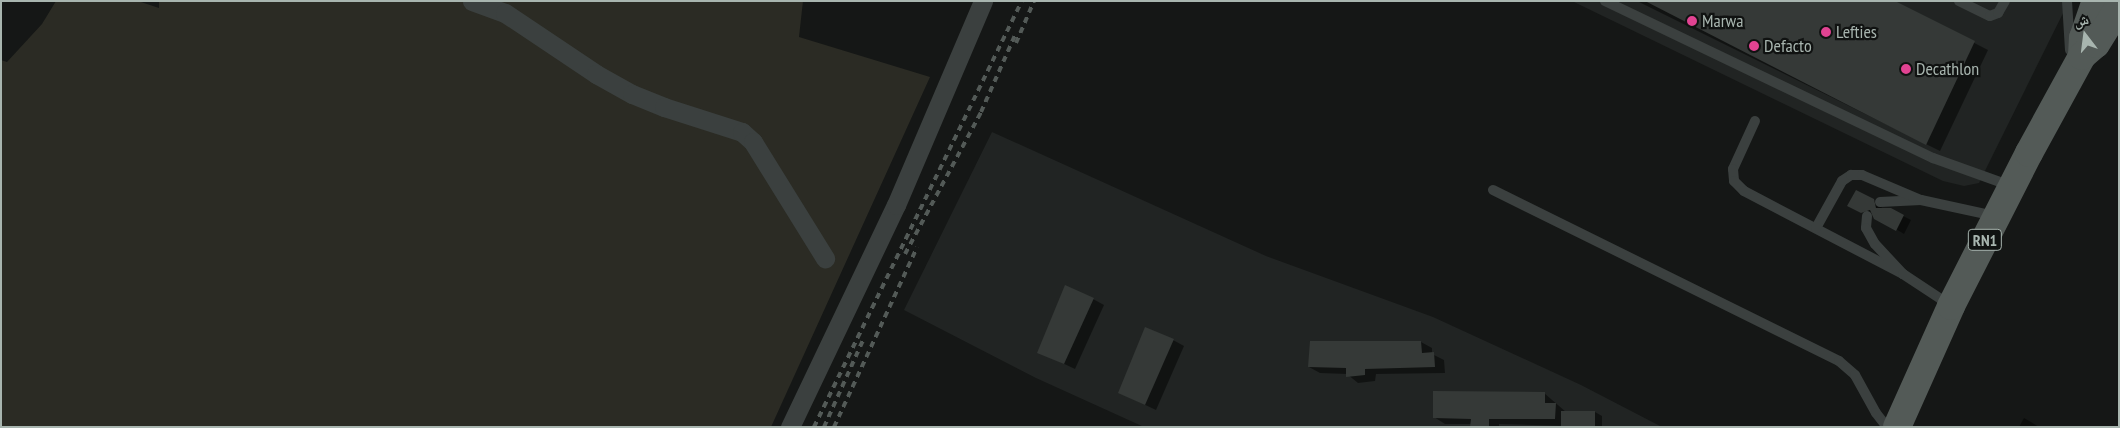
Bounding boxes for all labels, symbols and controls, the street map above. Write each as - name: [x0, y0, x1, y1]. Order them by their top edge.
- place label: Marwa: [1702, 10, 1743, 32]
- north arrow: [2060, 10, 2110, 60]
- text: ش: [2072, 10, 2091, 31]
- marker: Marwa: [1686, 15, 1698, 27]
- place label: Lefties: [1836, 21, 1877, 43]
- marker: Lefties: [1820, 26, 1832, 38]
- place label: Defacto: [1764, 35, 1812, 57]
- marker: Defacto: [1748, 40, 1760, 52]
- place label: Decathlon: [1916, 58, 1979, 80]
- marker: Decathlon: [1900, 63, 1912, 75]
- road number: RN1: [1968, 226, 2002, 254]

